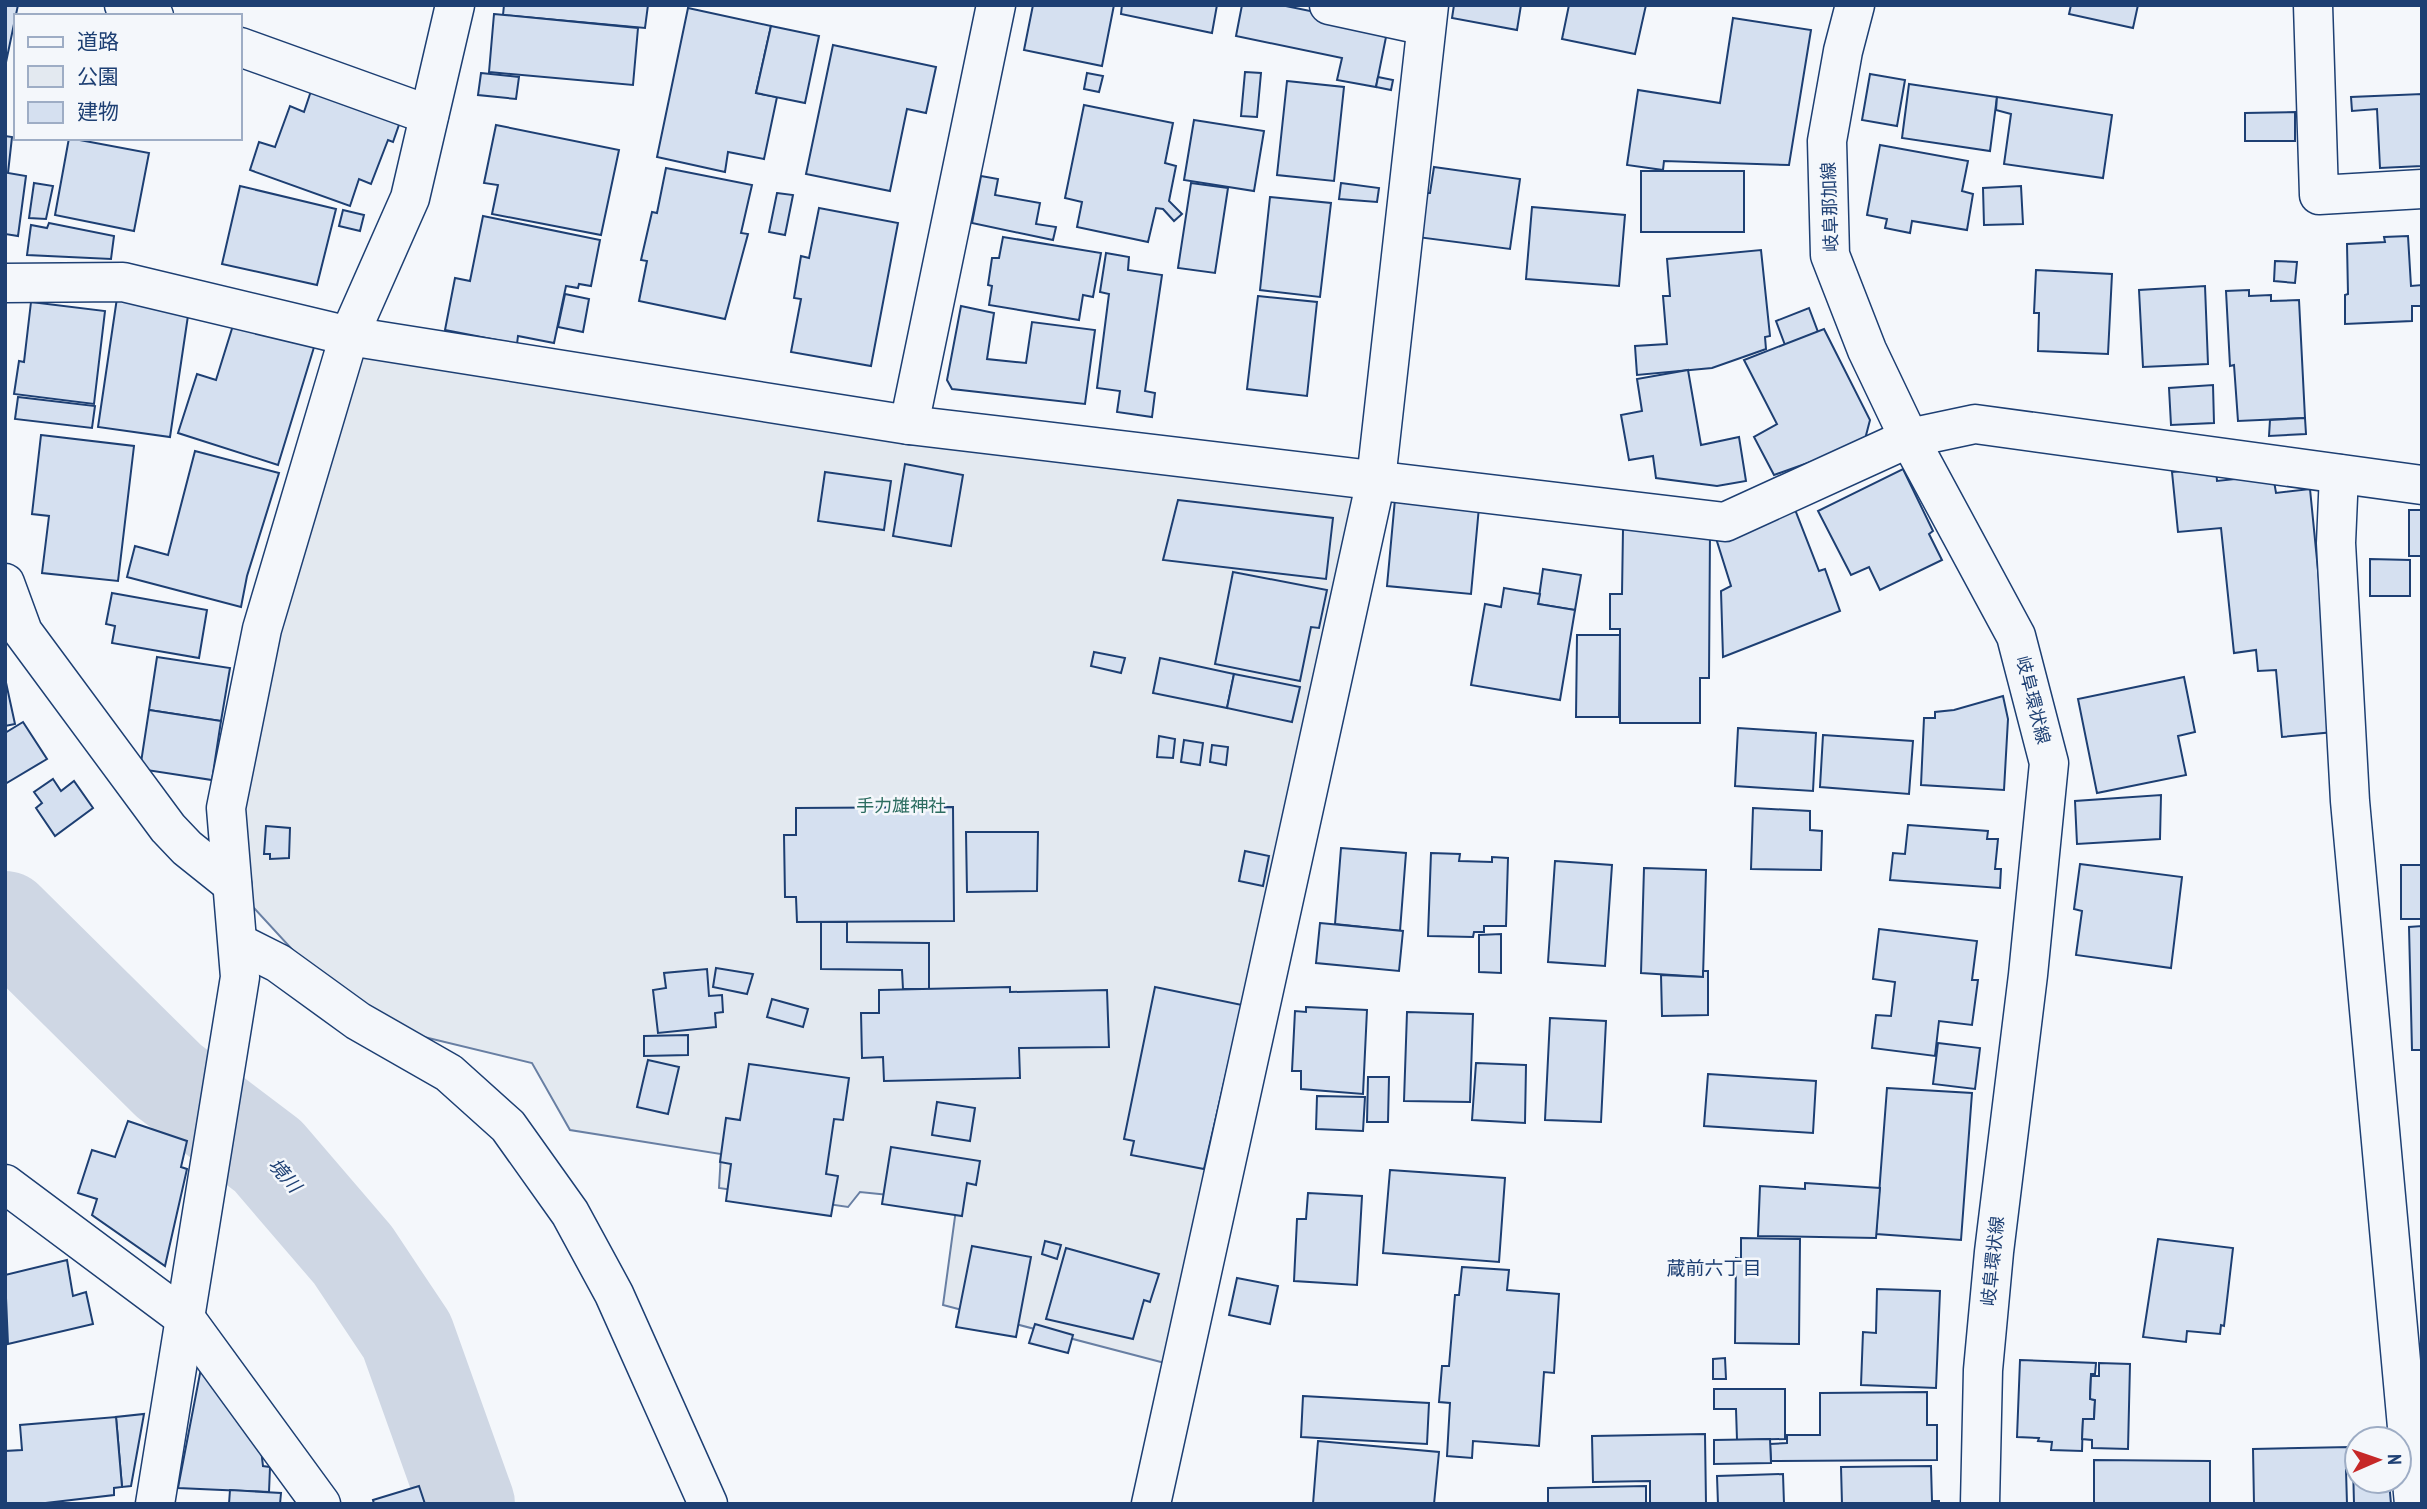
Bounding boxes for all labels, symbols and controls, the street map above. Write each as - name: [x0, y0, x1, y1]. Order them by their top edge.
- legend: [14, 14, 242, 140]
- text: 道路: [77, 28, 119, 55]
- text: 公園: [77, 63, 119, 90]
- text: 建物: [77, 98, 119, 125]
- street label: 岐阜那加線: [1816, 162, 1843, 252]
- street label: 岐阜環状線: [2011, 653, 2056, 746]
- park label: 手力雄神社: [856, 794, 946, 817]
- water label: 境川: [263, 1153, 308, 1199]
- street label: 岐阜環状線: [1976, 1215, 2009, 1307]
- district label: 蔵前六丁目: [1666, 1256, 1762, 1280]
- north arrow: [2343, 1425, 2413, 1495]
- text: N: [2383, 1454, 2407, 1465]

